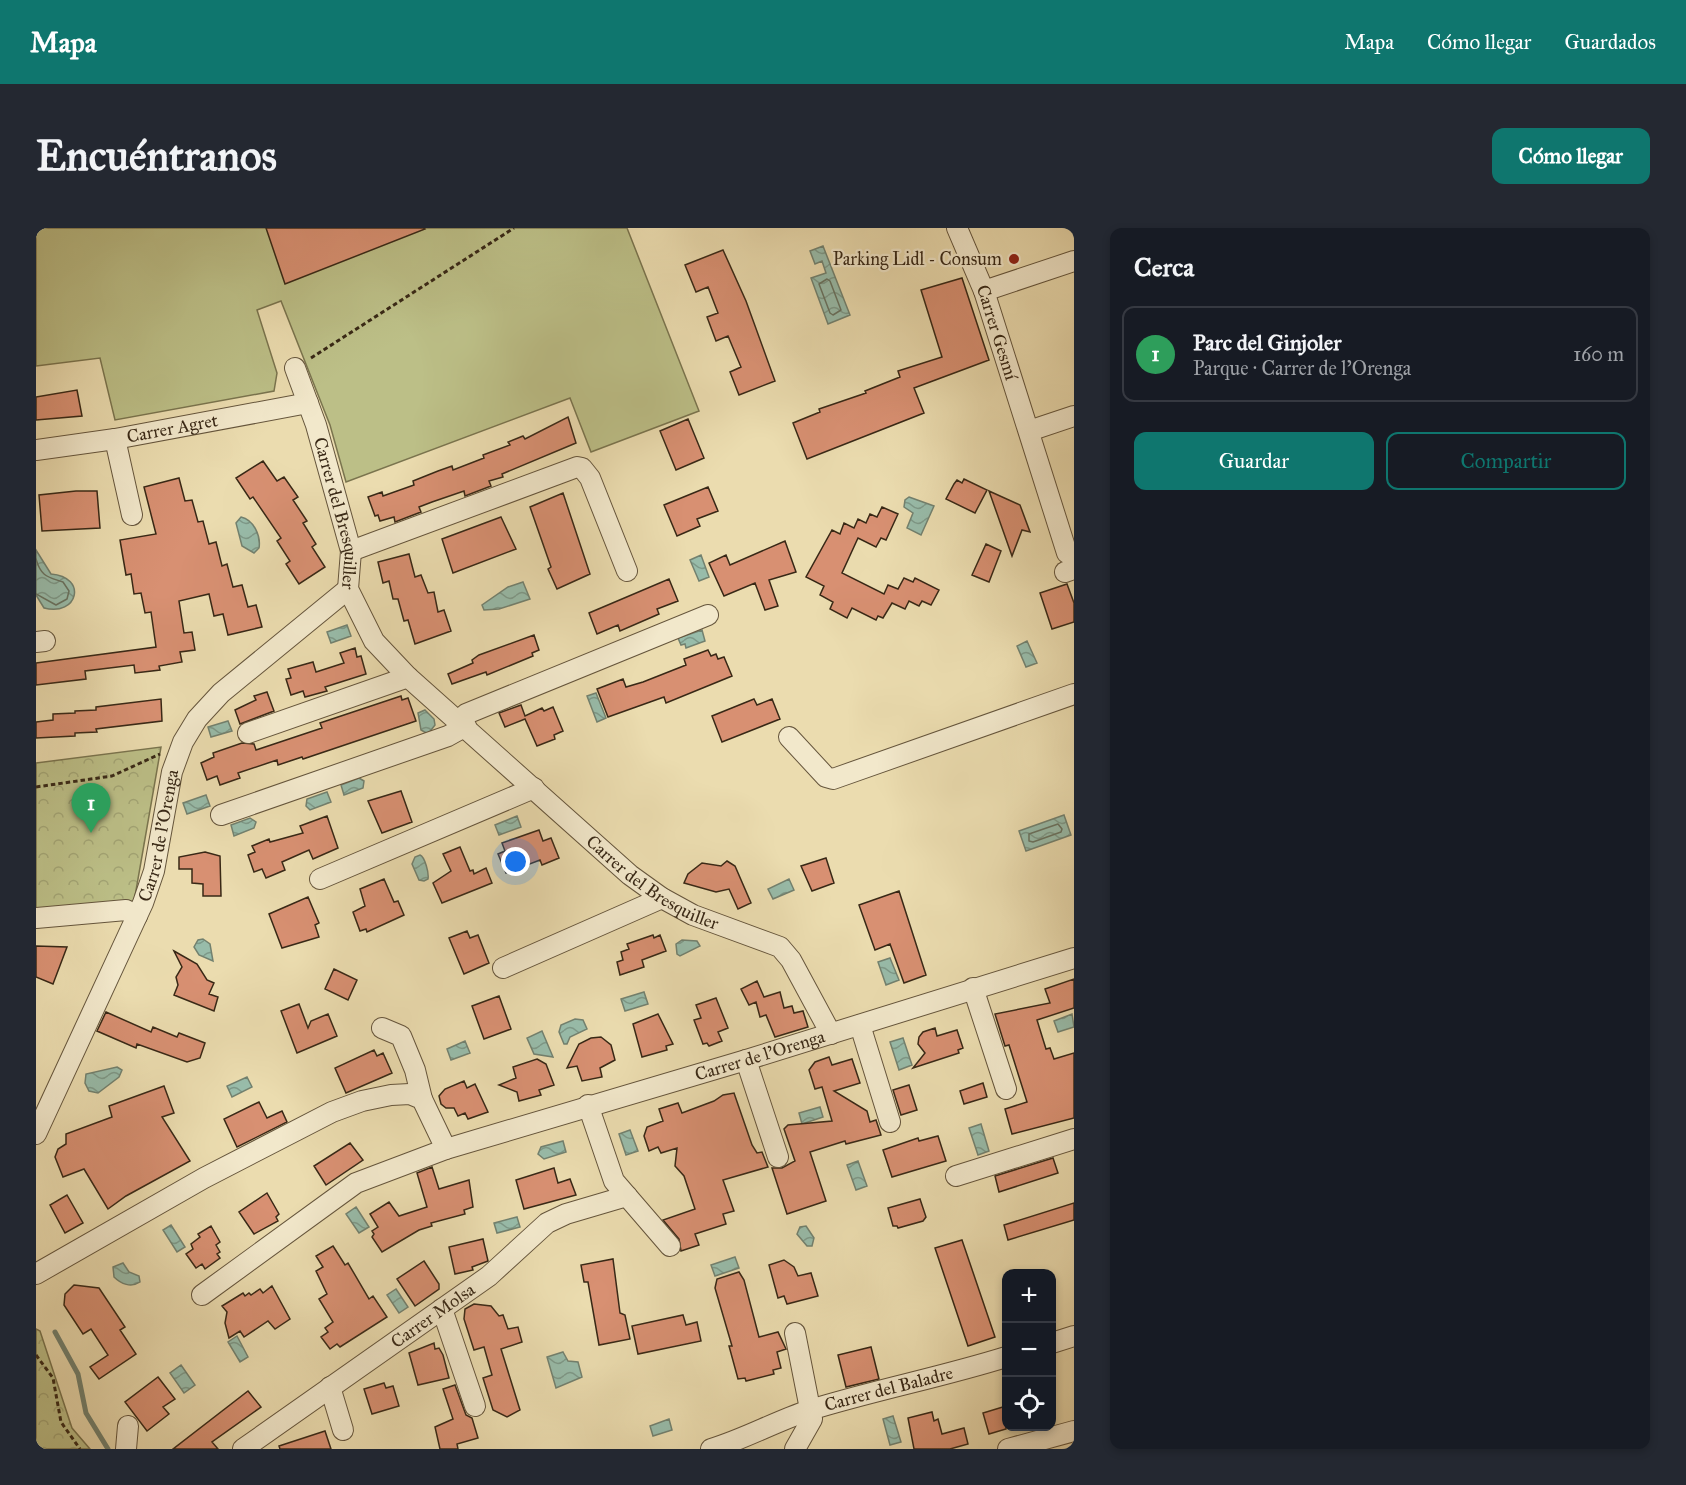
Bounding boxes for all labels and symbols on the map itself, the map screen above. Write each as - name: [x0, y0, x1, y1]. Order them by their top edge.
- place label: Parking Lidl - Consum: [833, 248, 1002, 271]
- marker: Parking Lidl - Consum: [1007, 252, 1021, 266]
- street label: Carrer Gesmí: [972, 282, 1023, 384]
- street label: Carrer Agret: [125, 409, 220, 448]
- street label: Carrer del Bresquiller: [309, 435, 362, 591]
- street label: Carrer de l'Orenga: [133, 767, 183, 905]
- pin: 1: [72, 784, 110, 833]
- street label: Carrer del Bresquiller: [582, 830, 722, 935]
- your location: [501, 847, 530, 876]
- street label: Carrer de l'Orenga: [692, 1025, 828, 1086]
- street label: Carrer Molsa: [386, 1278, 479, 1353]
- street label: Carrer del Baladre: [822, 1362, 955, 1416]

